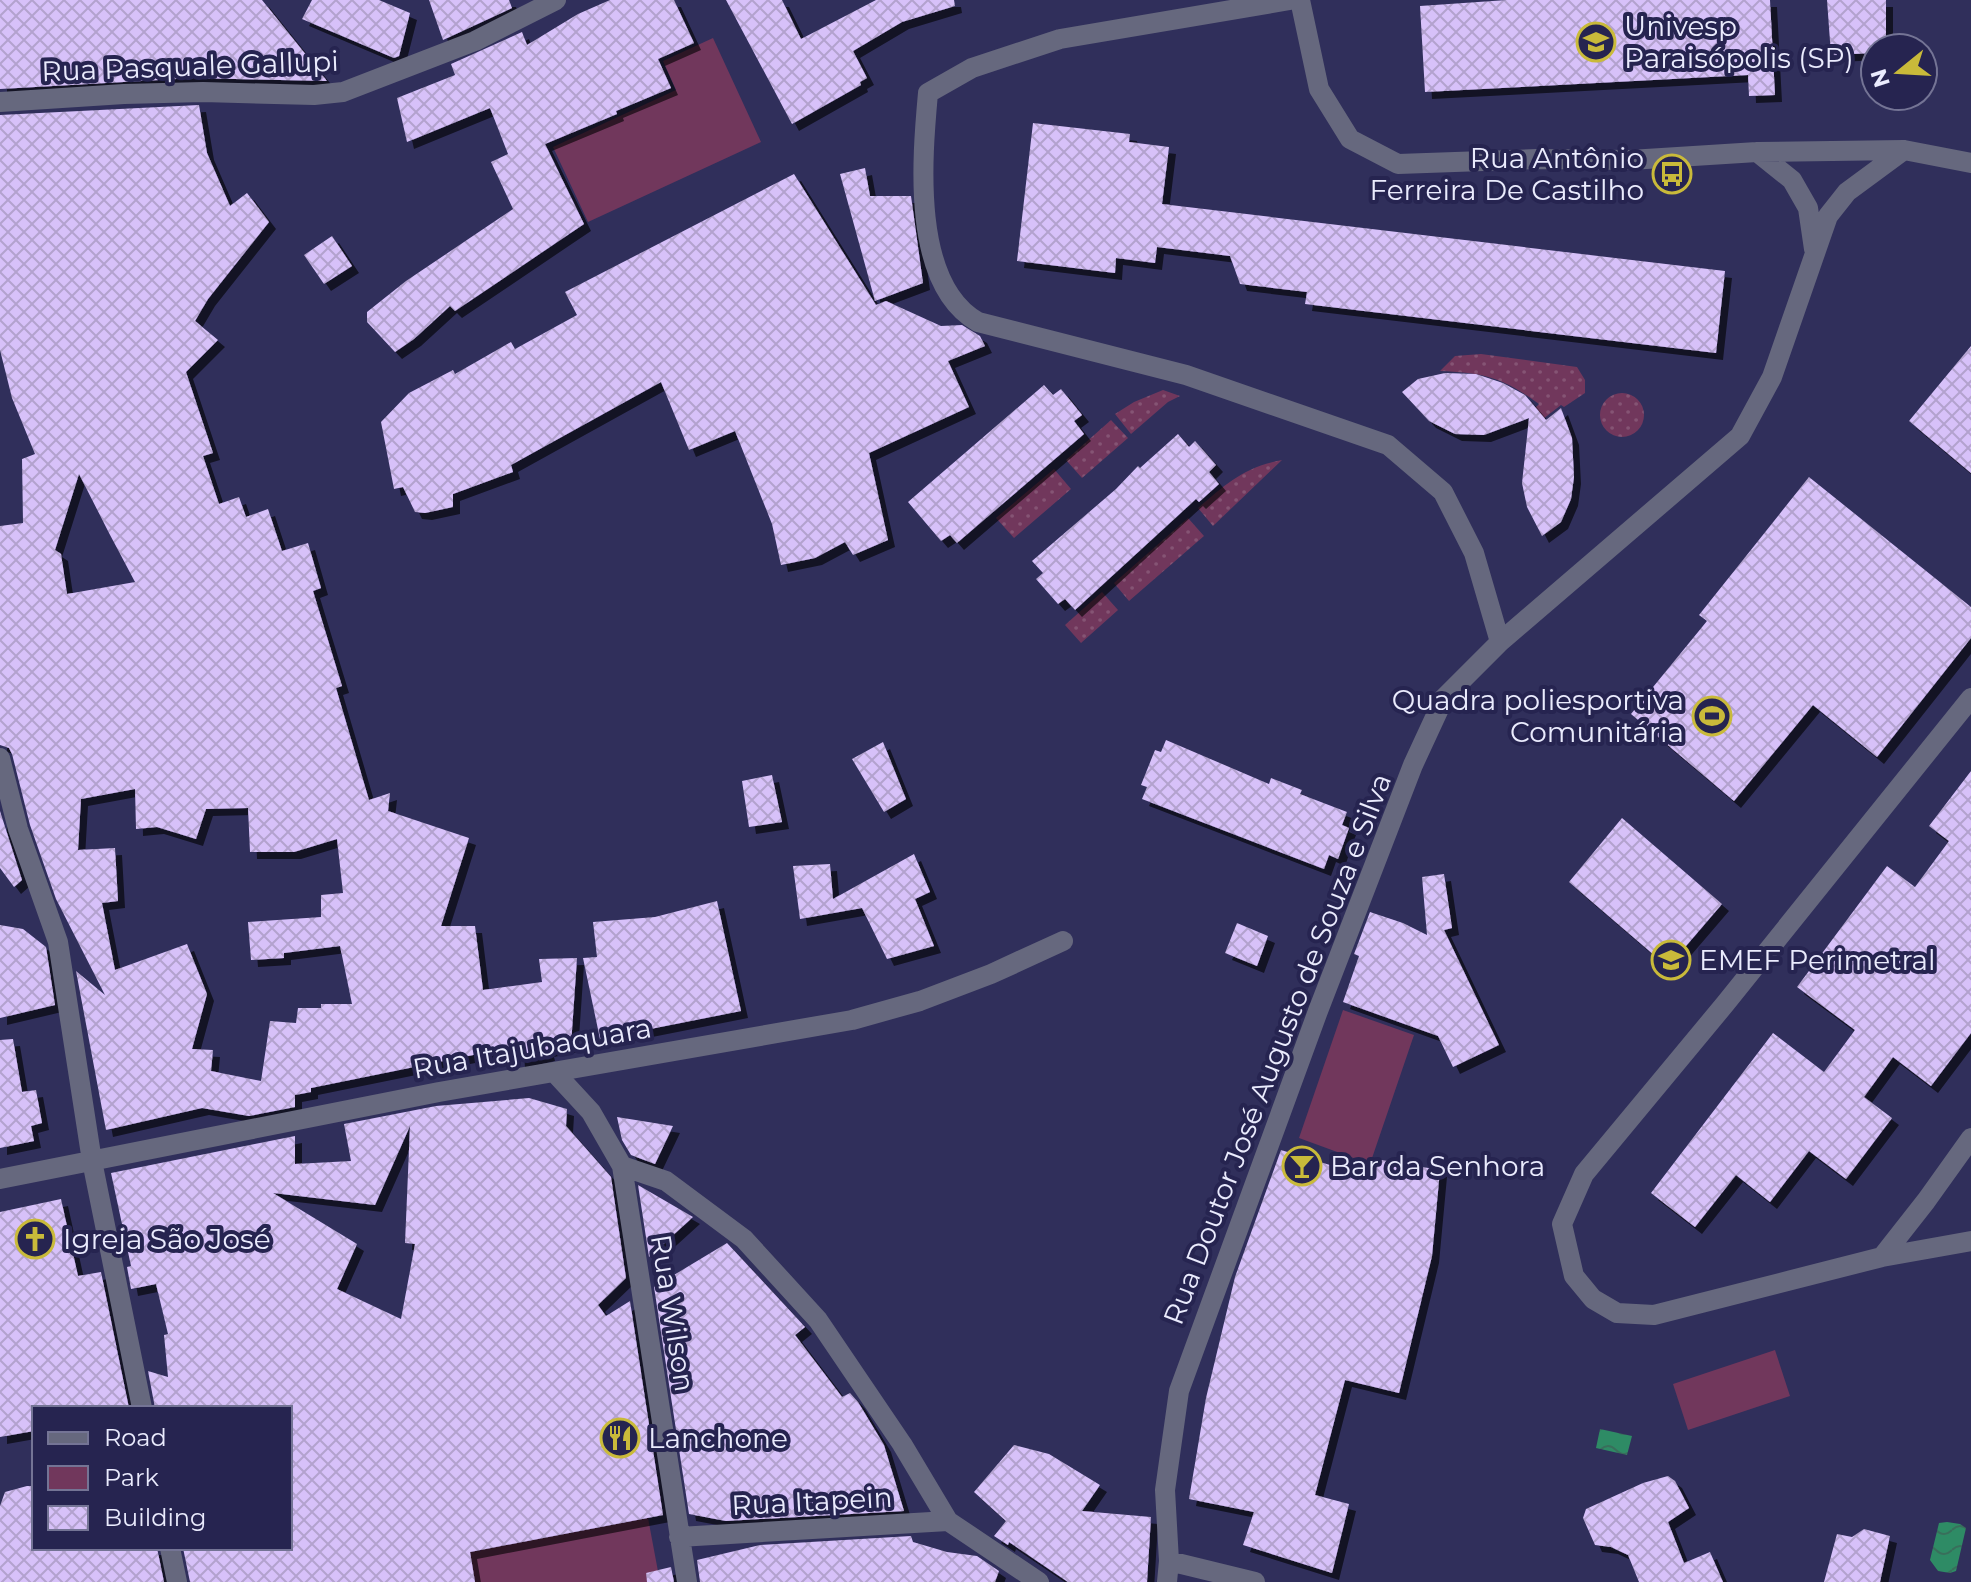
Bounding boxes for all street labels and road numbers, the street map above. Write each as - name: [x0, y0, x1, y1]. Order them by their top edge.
- street label: Rua Pasquale Gallupi: [41, 44, 339, 88]
- street label: Rua Doutor José Augusto de Souza e Silva: [1156, 769, 1398, 1329]
- street label: Rua Itajubaquara: [410, 1010, 654, 1086]
- street label: Rua Wilson: [644, 1232, 702, 1394]
- street label: Rua Itapein: [731, 1480, 893, 1522]

